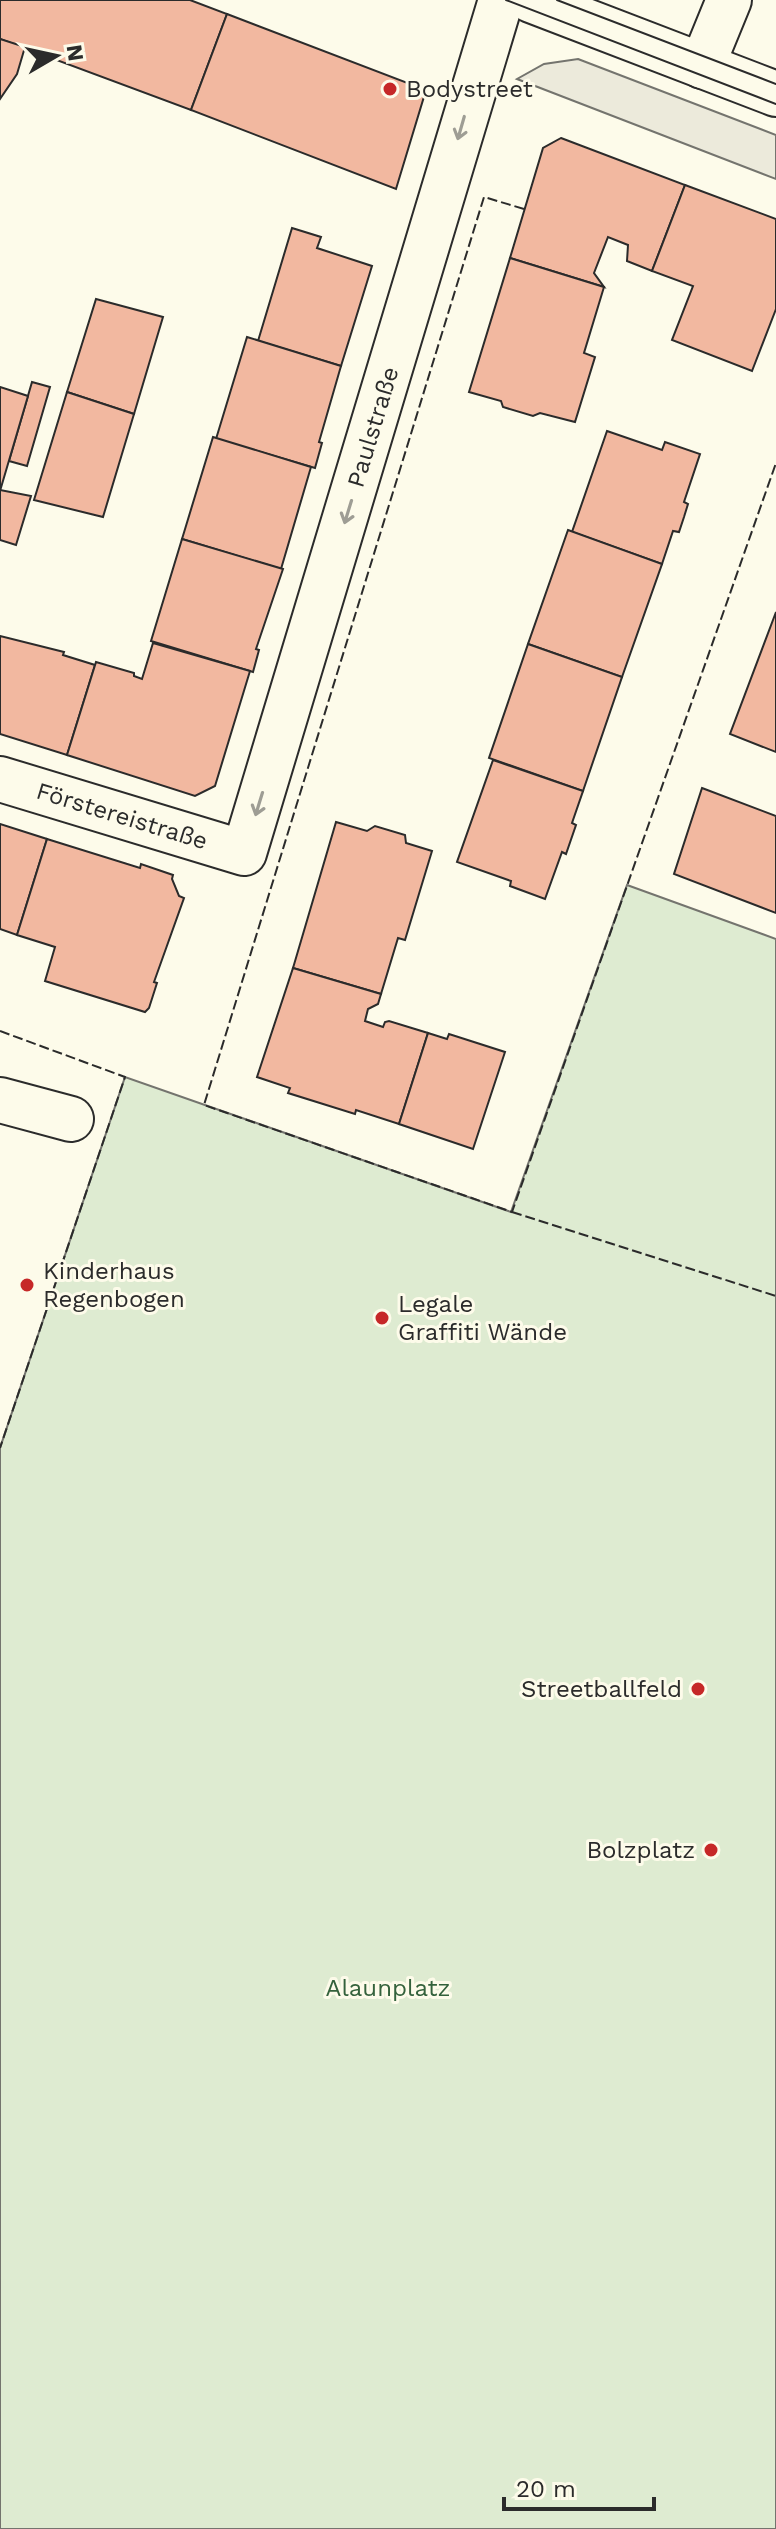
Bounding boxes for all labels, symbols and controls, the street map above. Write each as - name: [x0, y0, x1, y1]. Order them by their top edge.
- north arrow: [16, 16, 96, 96]
- text: N: [62, 43, 89, 63]
- place label: Bodystreet: [406, 75, 533, 103]
- marker: Bodystreet: [381, 80, 399, 98]
- one-way arrow: [453, 114, 468, 140]
- street label: Paulstraße: [341, 363, 405, 491]
- one-way arrow: [340, 498, 355, 524]
- street label: Förstereistraße: [33, 777, 211, 855]
- one-way arrow: [251, 791, 266, 817]
- place label: Kinderhaus Regenbogen: [43, 1257, 185, 1313]
- marker: Kinderhaus Regenbogen: [18, 1276, 36, 1294]
- place label: Legale Graffiti Wände: [398, 1290, 567, 1346]
- marker: Legale Graffiti Wände: [373, 1309, 391, 1327]
- place label: Streetballfeld: [521, 1675, 682, 1703]
- marker: Streetballfeld: [689, 1680, 707, 1698]
- place label: Bolzplatz: [586, 1836, 695, 1864]
- marker: Bolzplatz: [702, 1841, 720, 1859]
- park label: Alaunplatz: [326, 1974, 450, 2002]
- scale bar: [504, 2461, 654, 2511]
- text: 20 m: [516, 2475, 576, 2503]

